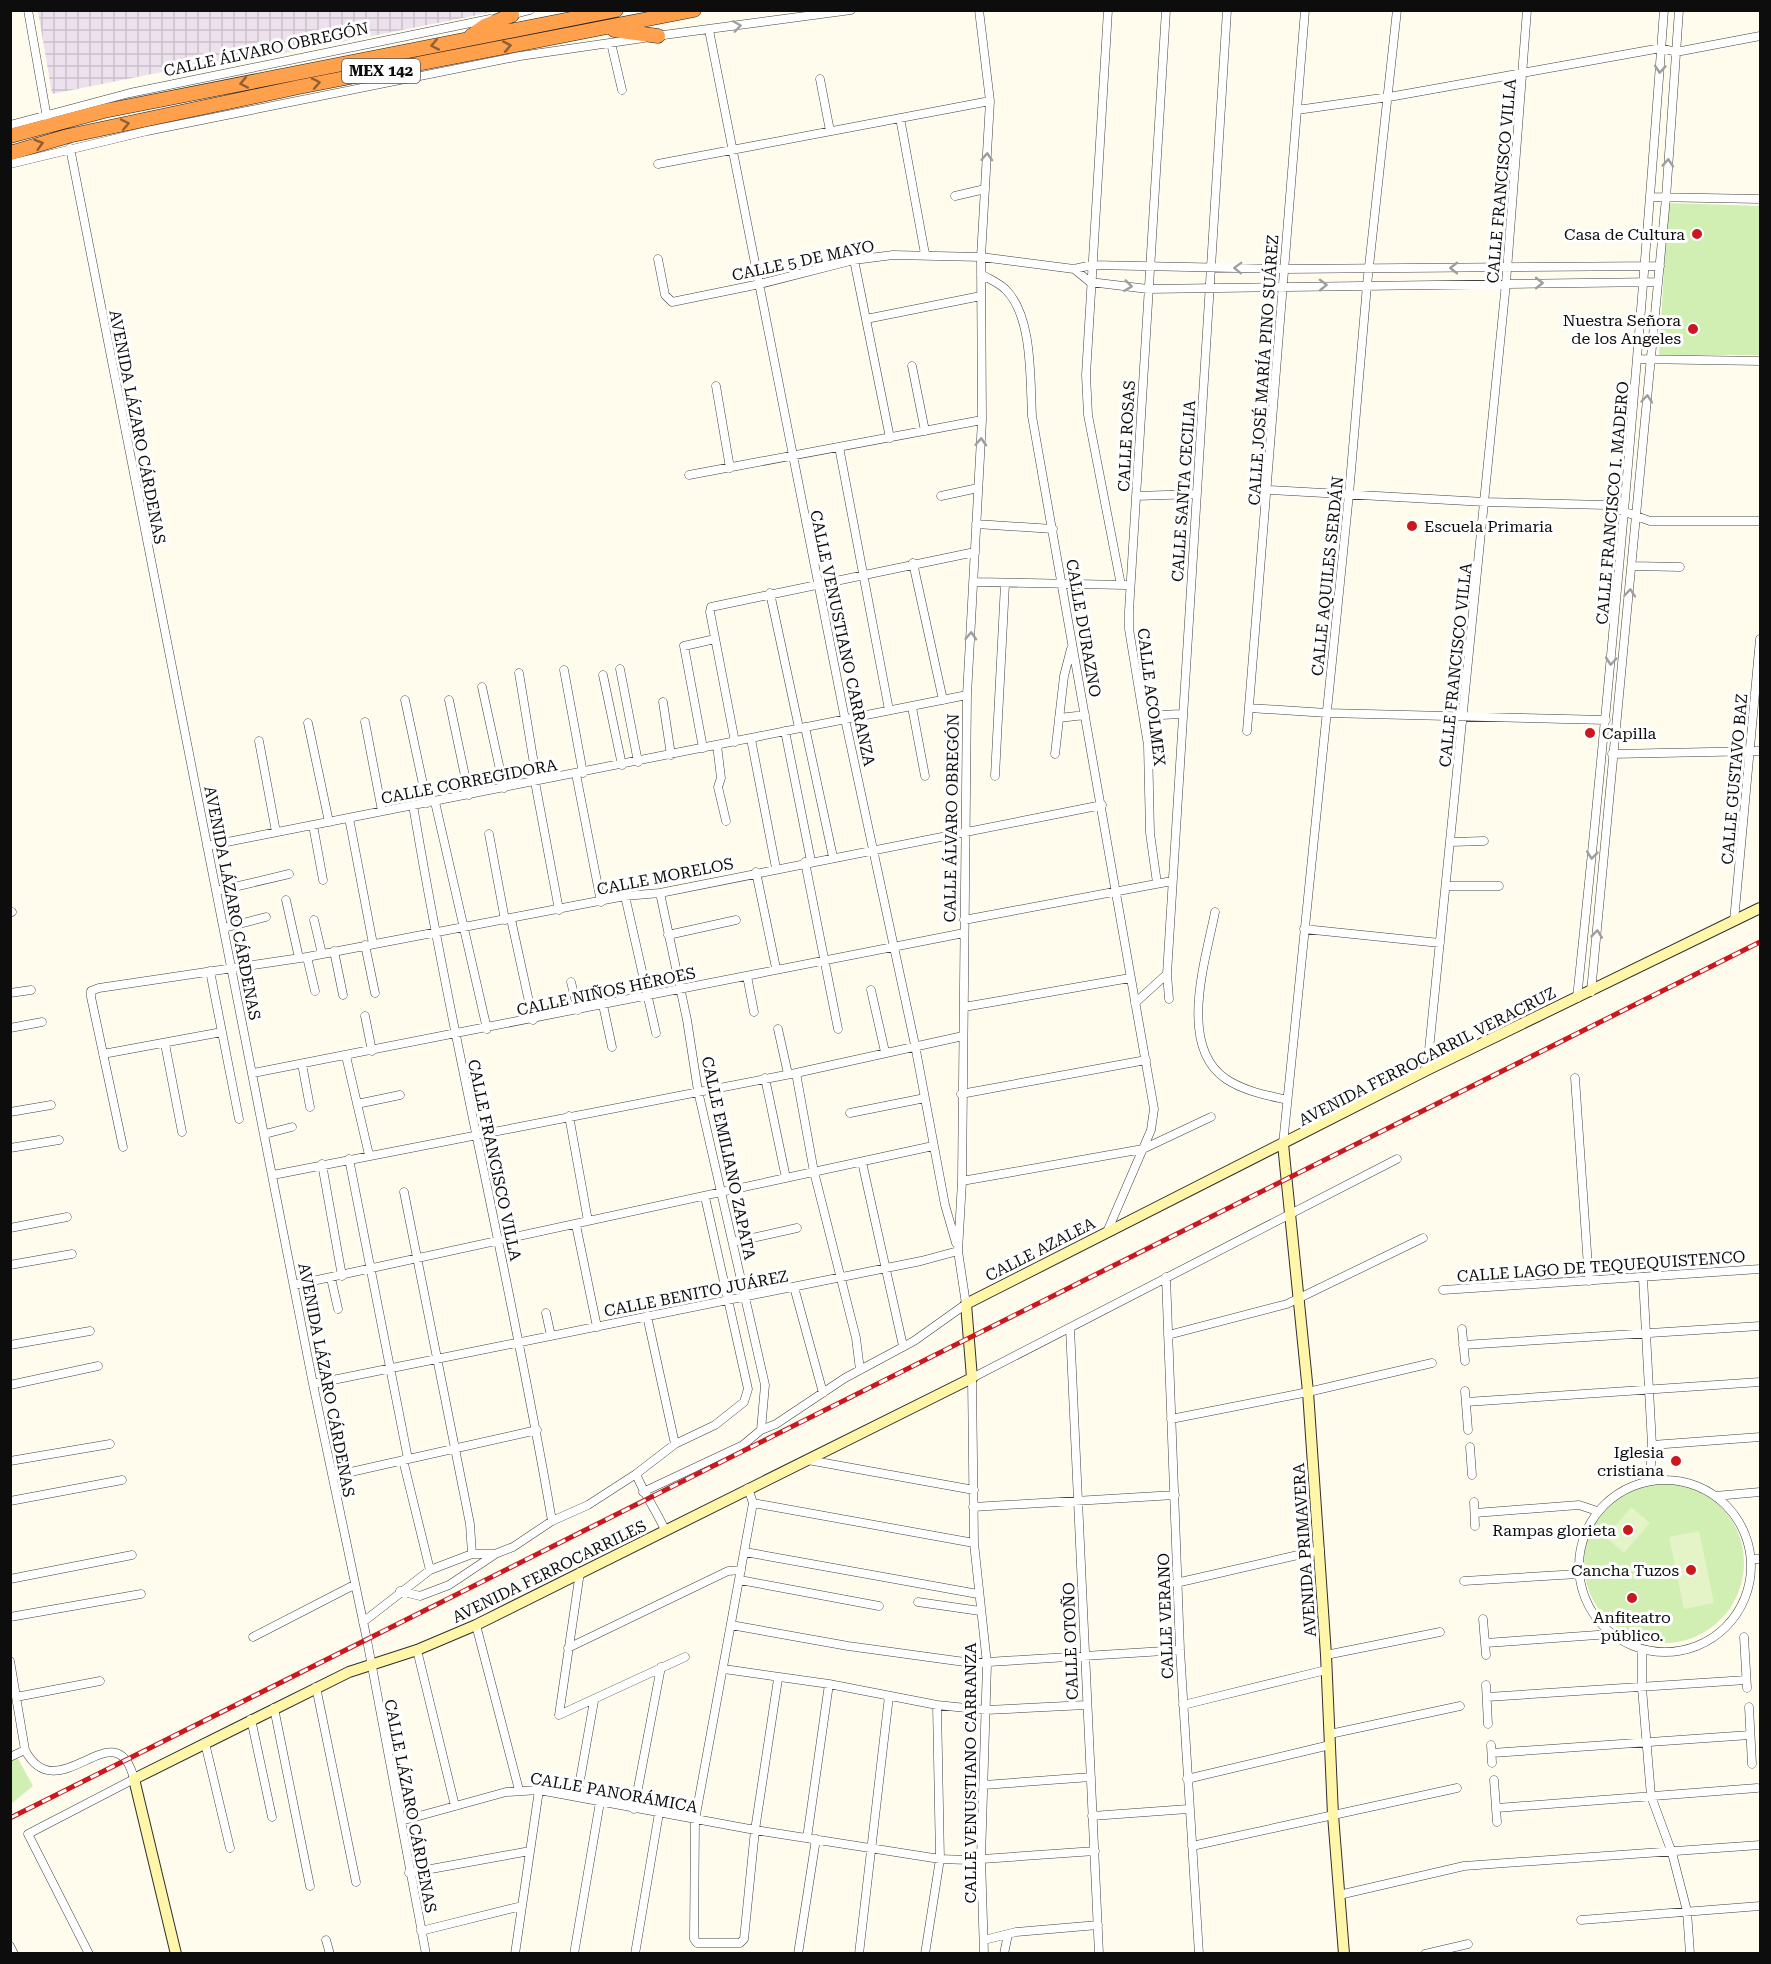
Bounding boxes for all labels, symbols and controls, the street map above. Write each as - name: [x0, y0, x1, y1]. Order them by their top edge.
- street label: CALLE ÁLVARO OBREGÓN: [162, 18, 370, 81]
- one-way arrow: [732, 21, 742, 33]
- one-way arrow: [430, 38, 440, 51]
- one-way arrow: [502, 40, 512, 53]
- road number: MEX 142: [342, 59, 420, 83]
- one-way arrow: [1653, 64, 1666, 73]
- one-way arrow: [239, 76, 249, 89]
- one-way arrow: [311, 77, 321, 90]
- street label: CALLE FRANCISCO VILLA: [1483, 77, 1520, 284]
- one-way arrow: [120, 118, 130, 131]
- one-way arrow: [33, 139, 44, 151]
- one-way arrow: [981, 152, 994, 161]
- one-way arrow: [1662, 158, 1675, 167]
- place label: Casa de Cultura: [1564, 225, 1685, 244]
- marker: Casa de Cultura: [1690, 227, 1704, 241]
- street label: CALLE JOSÉ MARÍA PINO SUÁREZ: [1245, 234, 1282, 506]
- street label: CALLE 5 DE MAYO: [730, 236, 876, 285]
- one-way arrow: [1234, 261, 1243, 274]
- one-way arrow: [1450, 262, 1459, 274]
- one-way arrow: [1534, 277, 1543, 289]
- one-way arrow: [1124, 279, 1133, 292]
- one-way arrow: [1318, 279, 1327, 291]
- street label: AVENIDA LÁZARO CÁRDENAS: [105, 308, 170, 546]
- place label: Nuestra Señora de los Angeles: [1563, 311, 1681, 348]
- marker: Nuestra Señora de los Angeles: [1686, 322, 1700, 336]
- street label: CALLE ROSAS: [1114, 380, 1139, 492]
- street label: CALLE FRANCISCO I. MADERO: [1592, 381, 1633, 625]
- one-way arrow: [1641, 395, 1654, 404]
- street label: CALLE SANTA CECILIA: [1168, 399, 1199, 583]
- one-way arrow: [974, 437, 987, 446]
- street label: CALLE AQUILES SERDÁN: [1308, 475, 1347, 677]
- street label: CALLE VENUSTIANO CARRANZA: [806, 508, 879, 769]
- place label: Escuela Primaria: [1424, 517, 1553, 536]
- marker: Escuela Primaria: [1405, 519, 1419, 533]
- street label: CALLE DURAZNO: [1062, 558, 1105, 699]
- street label: CALLE FRANCISCO VILLA: [1435, 561, 1476, 768]
- one-way arrow: [1623, 589, 1636, 598]
- street label: CALLE ACOLMEX: [1134, 627, 1169, 767]
- one-way arrow: [964, 632, 977, 641]
- one-way arrow: [1605, 656, 1618, 665]
- street label: CALLE GUSTAVO BAZ: [1718, 693, 1751, 865]
- street label: CALLE ÁLVARO OBREGÓN: [940, 713, 963, 923]
- place label: Capilla: [1602, 724, 1657, 743]
- marker: Capilla: [1583, 726, 1597, 740]
- street label: CALLE CORREGIDORA: [379, 755, 560, 808]
- street label: AVENIDA LÁZARO CÁRDENAS: [200, 784, 265, 1022]
- one-way arrow: [1586, 850, 1599, 859]
- street label: CALLE MORELOS: [595, 854, 735, 899]
- one-way arrow: [1590, 929, 1602, 938]
- street label: CALLE NIÑOS HÉROES: [515, 963, 697, 1020]
- street label: AVENIDA FERROCARRIL VERACRUZ: [1296, 983, 1559, 1130]
- street label: CALLE EMILIANO ZAPATA: [698, 1055, 760, 1262]
- street label: CALLE FRANCISCO VILLA: [464, 1058, 525, 1263]
- street label: CALLE AZALEA: [982, 1213, 1099, 1285]
- street label: CALLE LAGO DE TEQUEQUISTENCO: [1456, 1247, 1746, 1286]
- street label: AVENIDA LÁZARO CÁRDENAS: [294, 1261, 359, 1499]
- street label: CALLE BENITO JUÁREZ: [602, 1266, 790, 1321]
- place label: Iglesia cristiana: [1597, 1443, 1664, 1480]
- marker: Iglesia cristiana: [1669, 1454, 1683, 1468]
- street label: AVENIDA PRIMAVERA: [1289, 1461, 1320, 1638]
- street label: AVENIDA FERROCARRILES: [449, 1516, 649, 1627]
- place label: Rampas glorieta: [1492, 1521, 1616, 1540]
- marker: Rampas glorieta: [1621, 1523, 1635, 1537]
- street label: CALLE VERANO: [1154, 1553, 1177, 1679]
- place label: Cancha Tuzos: [1571, 1561, 1679, 1580]
- marker: Cancha Tuzos: [1684, 1563, 1698, 1577]
- street label: CALLE OTOÑO: [1059, 1582, 1082, 1700]
- marker: Anfiteatro público.: [1625, 1591, 1639, 1605]
- place label: Anfiteatro público.: [1593, 1608, 1671, 1645]
- street label: CALLE VENUSTIANO CARRANZA: [961, 1642, 980, 1904]
- street label: CALLE LÁZARO CÁRDENAS: [380, 1698, 441, 1915]
- street label: CALLE PANORÁMICA: [529, 1768, 700, 1817]

